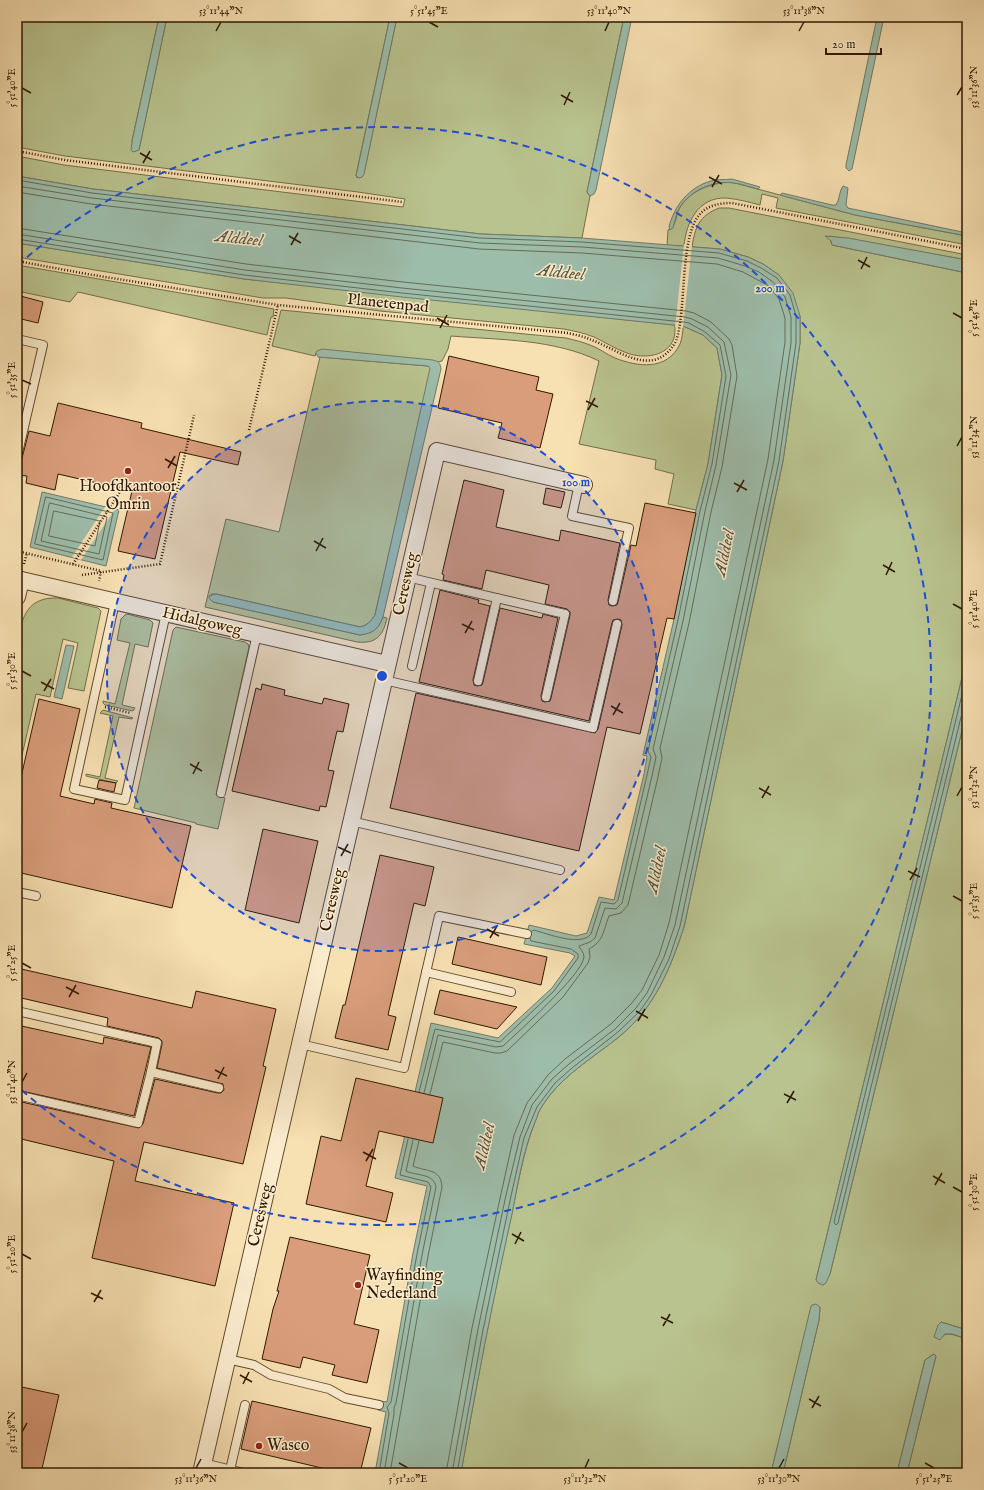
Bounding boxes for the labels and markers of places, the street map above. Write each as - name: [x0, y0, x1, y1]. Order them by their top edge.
- marker: Hoofdkantoor Omrin: [123, 466, 133, 476]
- place label: Hoofdkantoor Omrin: [79, 477, 177, 515]
- centre of rings: [375, 669, 389, 683]
- place label: Wayfinding Nederland: [366, 1266, 443, 1304]
- marker: Wayfinding Nederland: [353, 1280, 363, 1290]
- place label: Wasco: [267, 1436, 310, 1456]
- marker: Wasco: [254, 1441, 264, 1451]

